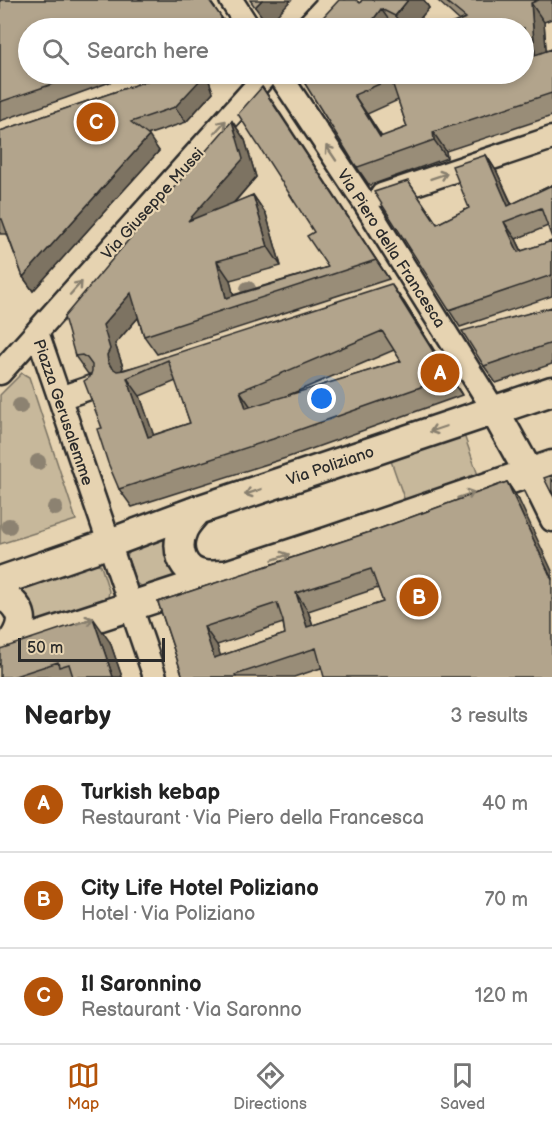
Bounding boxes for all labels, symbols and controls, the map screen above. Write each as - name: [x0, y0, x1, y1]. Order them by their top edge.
- search box: [18, 18, 534, 84]
- icon: search: [39, 35, 72, 68]
- text: Search here: [87, 38, 209, 65]
- pin: C: [76, 100, 116, 144]
- one-way arrow: [213, 120, 227, 135]
- street label: Via Giuseppe Mussi: [98, 144, 208, 264]
- one-way arrow: [325, 145, 338, 162]
- street label: Via Piero della Francesca: [332, 166, 449, 331]
- one-way arrow: [429, 170, 448, 181]
- one-way arrow: [69, 281, 83, 296]
- street label: Piazza Gerusalemme: [29, 337, 97, 489]
- pin: A: [420, 350, 460, 395]
- your location: [307, 384, 336, 413]
- one-way arrow: [429, 424, 448, 435]
- street label: Via Poliziano: [284, 443, 377, 490]
- one-way arrow: [244, 487, 263, 498]
- one-way arrow: [456, 488, 475, 499]
- one-way arrow: [271, 551, 290, 562]
- pin: B: [400, 574, 438, 620]
- one-way arrow: [75, 614, 94, 625]
- scale bar: [18, 635, 165, 662]
- text: 50 m: [27, 639, 63, 658]
- text: Nearby: [24, 701, 111, 732]
- text: 3 results: [450, 704, 528, 728]
- text: Turkish kebap: [81, 779, 220, 806]
- text: A: [37, 792, 50, 816]
- text: 40 m: [482, 792, 528, 816]
- text: Restaurant · Via Piero della Francesca: [81, 806, 424, 830]
- text: City Life Hotel Poliziano: [81, 875, 319, 902]
- text: B: [36, 888, 51, 912]
- text: 70 m: [484, 888, 528, 912]
- text: Hotel · Via Poliziano: [81, 902, 255, 926]
- text: Il Saronnino: [81, 971, 202, 998]
- text: C: [36, 984, 51, 1008]
- text: 120 m: [475, 984, 528, 1008]
- text: Restaurant · Via Saronno: [81, 998, 302, 1022]
- tab: Map: [67, 1059, 100, 1114]
- tab: Directions: [233, 1059, 307, 1114]
- tab: Saved: [440, 1059, 485, 1114]

